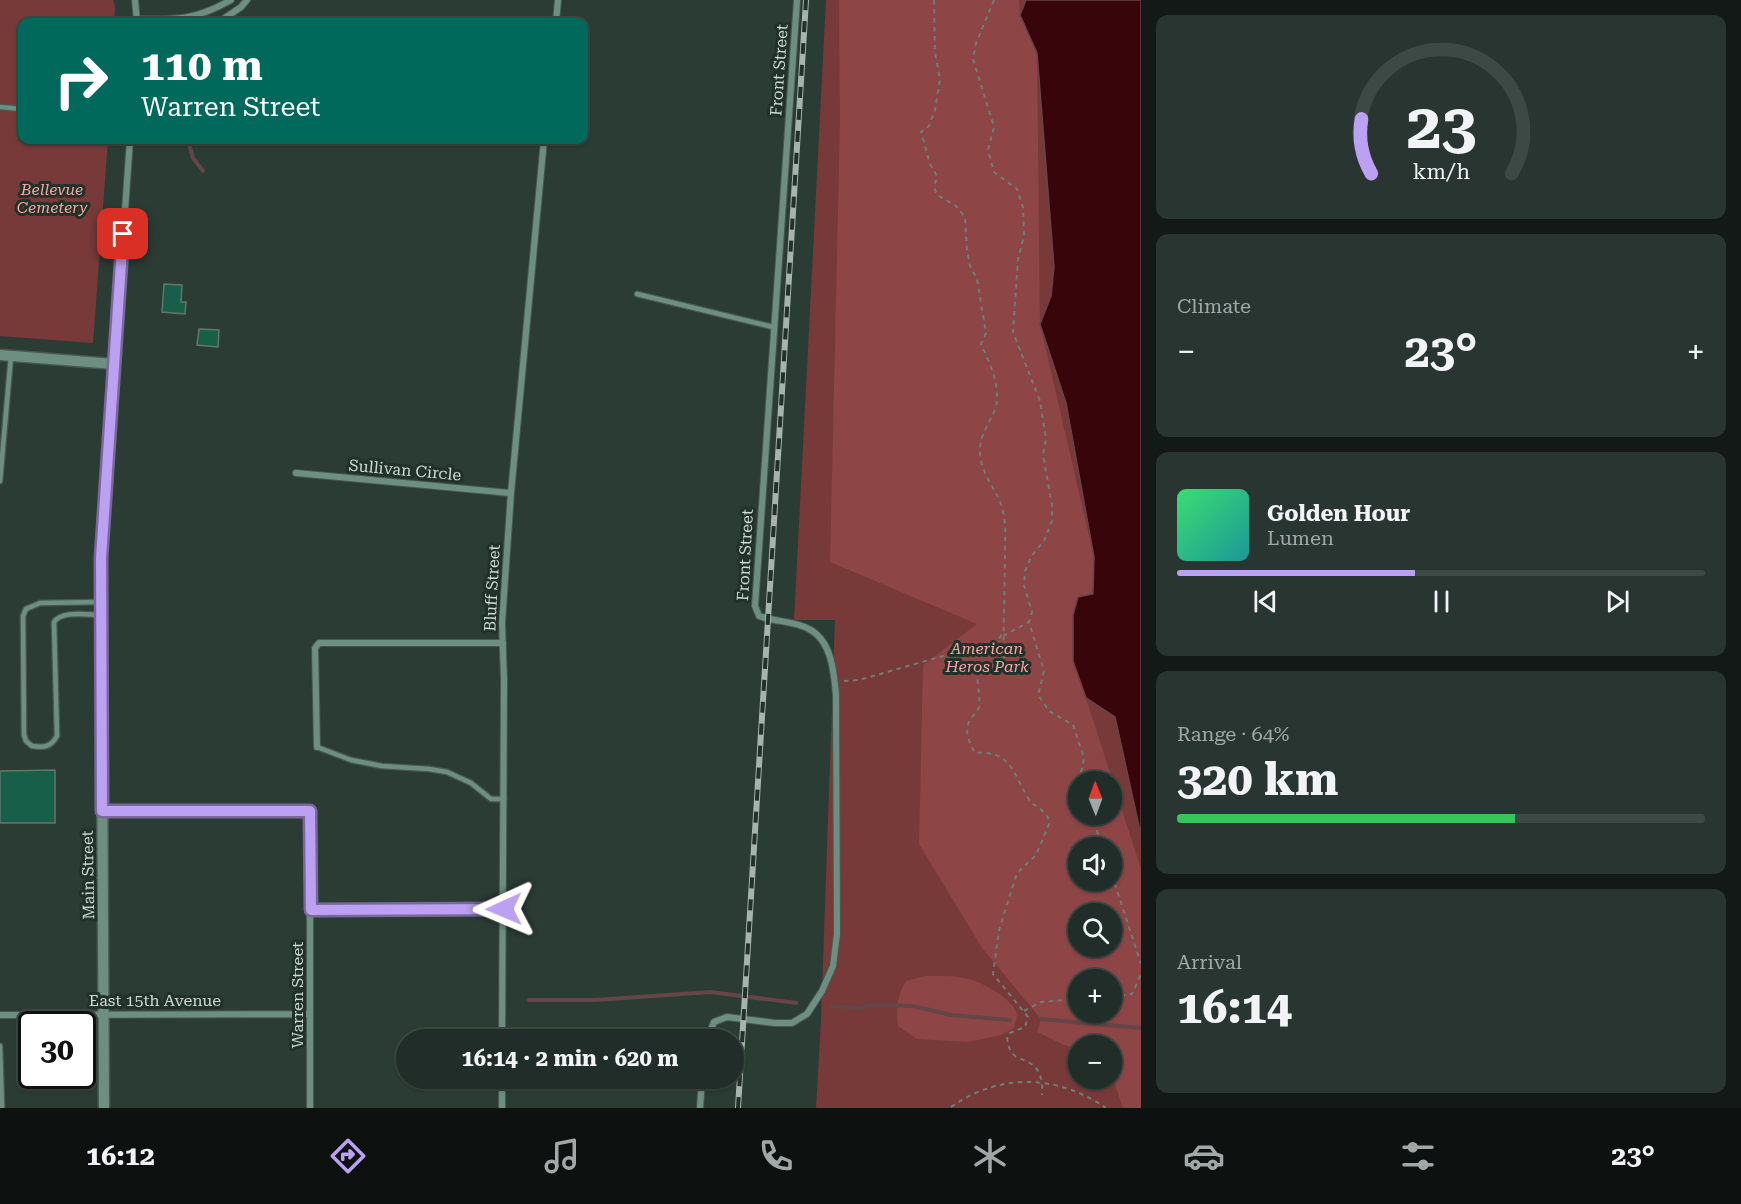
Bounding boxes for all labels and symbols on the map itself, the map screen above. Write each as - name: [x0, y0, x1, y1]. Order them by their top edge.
- street label: Front Street: [766, 23, 792, 117]
- park label: Bellevue Cemetery: [17, 180, 88, 217]
- pin: [97, 208, 148, 259]
- street label: Sullivan Circle: [348, 456, 462, 484]
- street label: Front Street: [733, 509, 757, 601]
- street label: Bluff Street: [480, 544, 504, 632]
- park label: American Heros Park: [944, 639, 1029, 676]
- north arrow: [1068, 771, 1122, 825]
- street label: Main Street: [78, 830, 98, 920]
- position arrow: [472, 877, 536, 941]
- street label: Warren Street: [288, 942, 307, 1048]
- street label: East 15th Avenue: [89, 991, 221, 1010]
- speed limit sign: 30: [18, 1011, 96, 1089]

